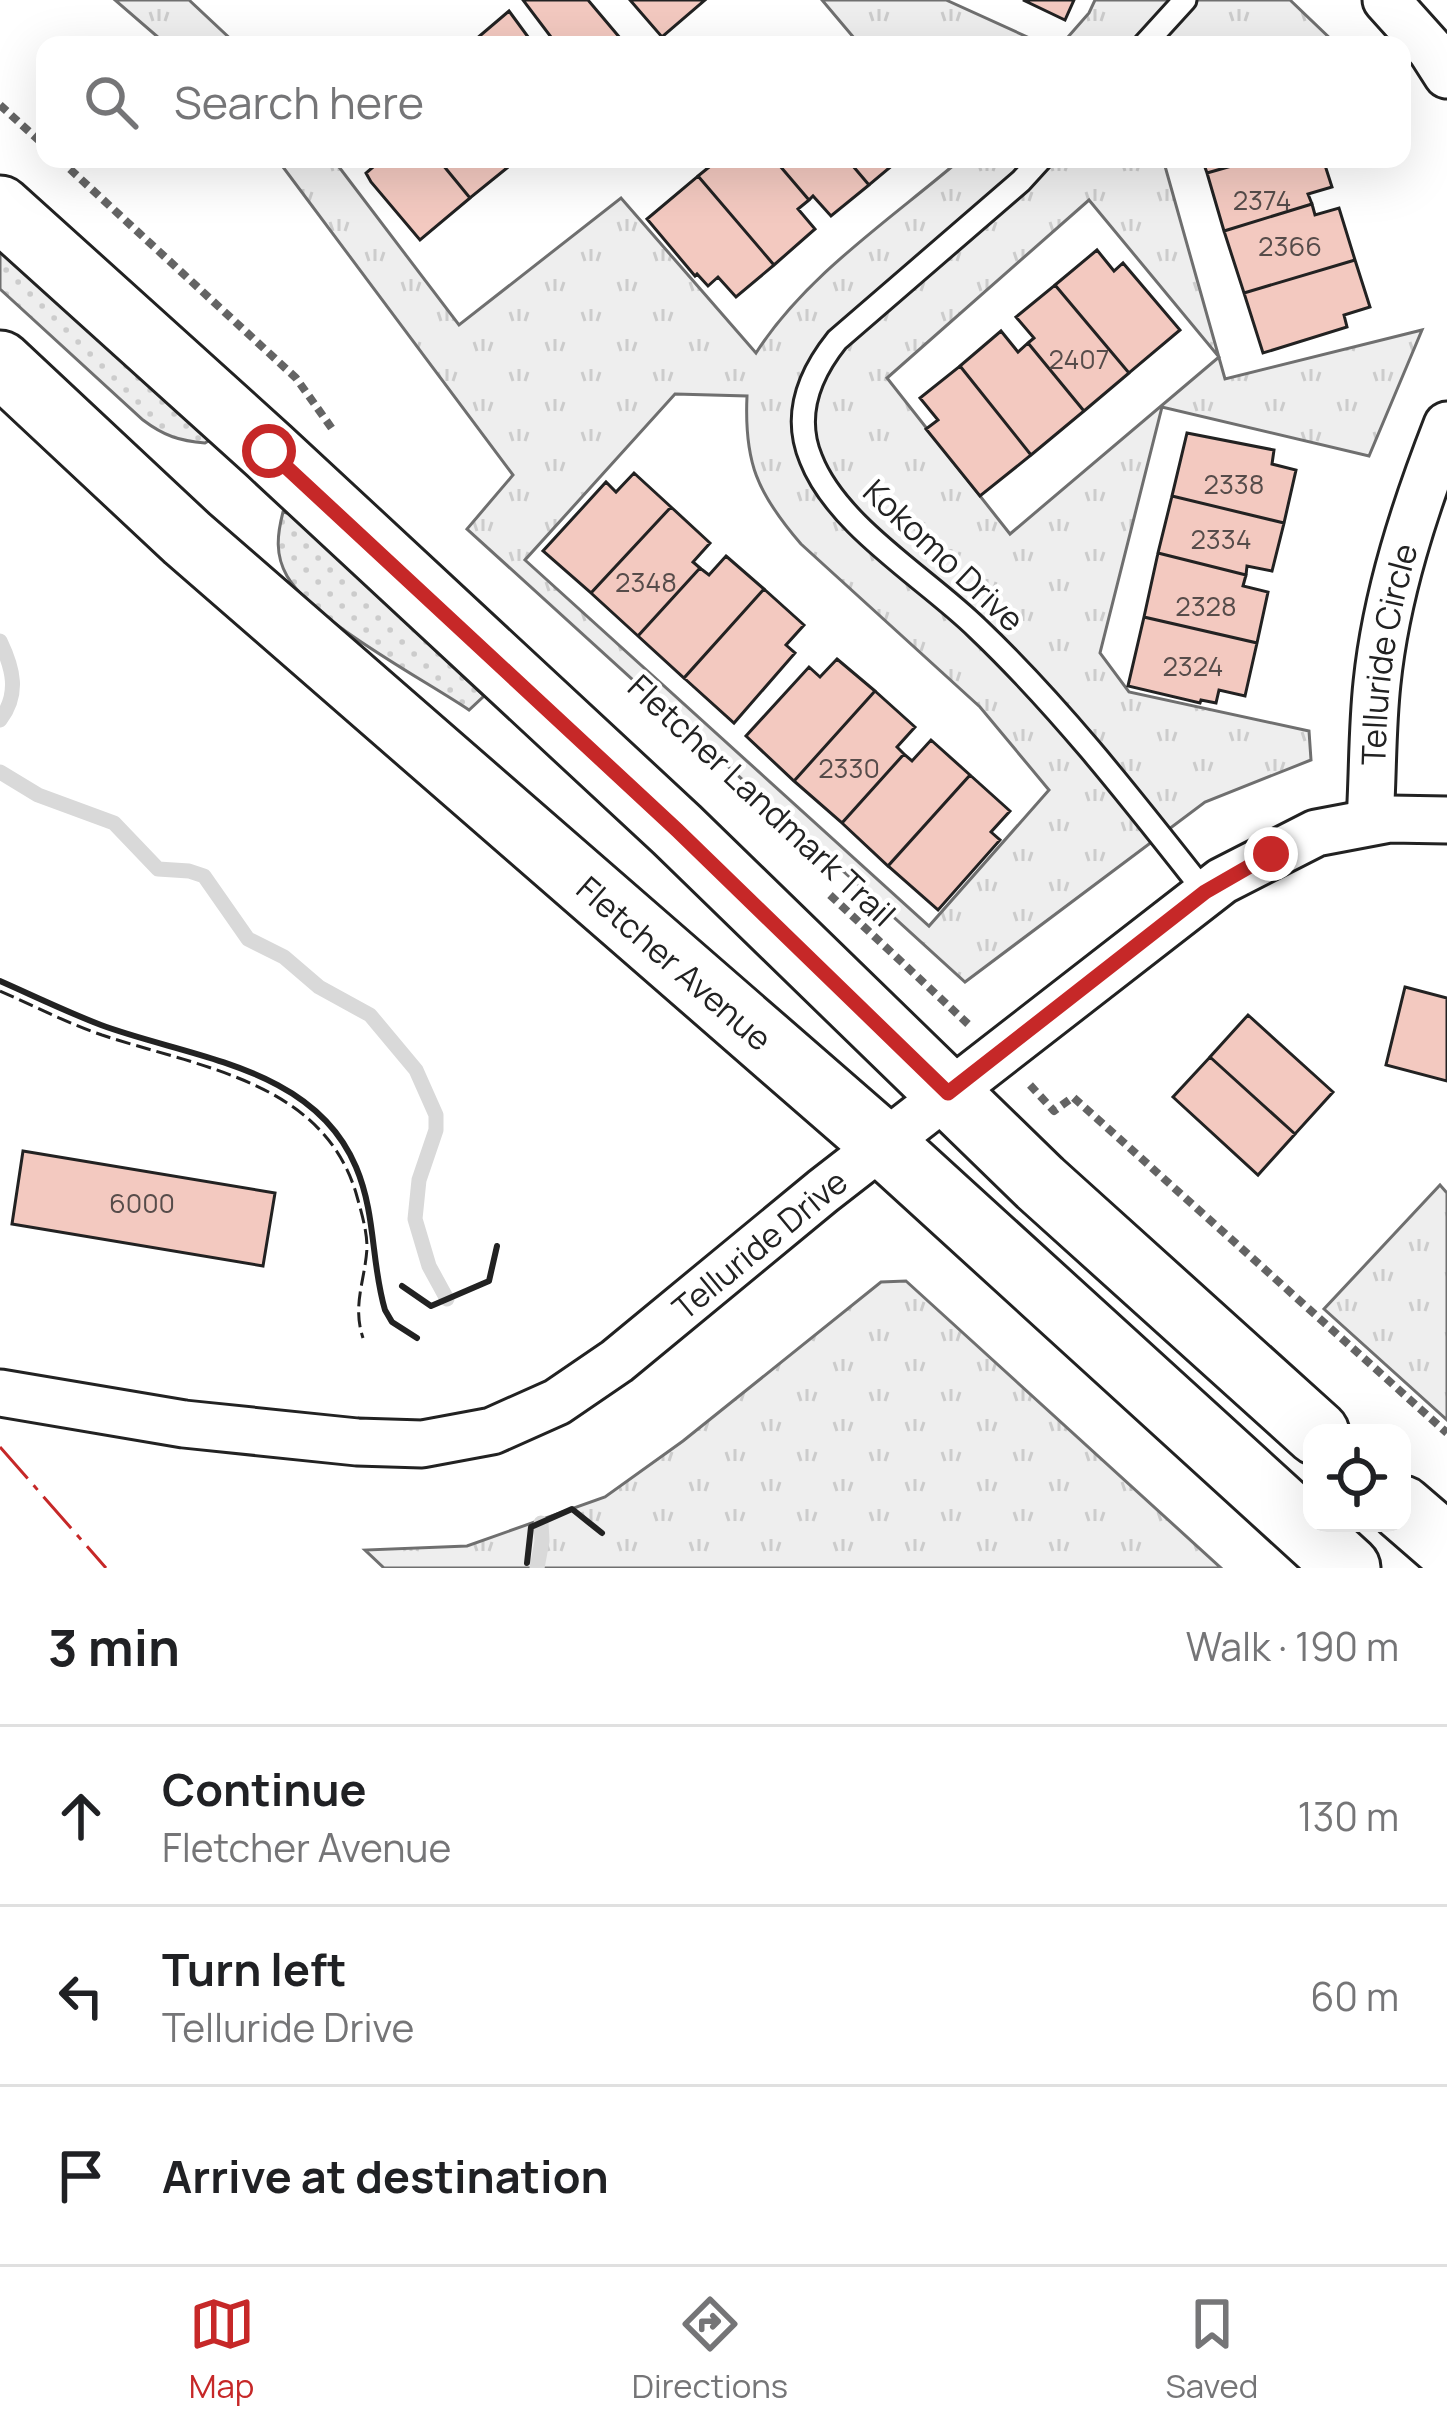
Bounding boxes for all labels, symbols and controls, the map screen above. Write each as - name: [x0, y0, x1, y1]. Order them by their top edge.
- search box: [36, 36, 1411, 168]
- icon: search: [78, 69, 144, 135]
- text: Search here: [174, 71, 424, 133]
- house number: 2374: [1233, 181, 1291, 218]
- house number: 2366: [1258, 227, 1322, 264]
- house number: 2407: [1049, 340, 1109, 377]
- route start: [242, 424, 296, 478]
- house number: 2338: [1204, 465, 1264, 502]
- street label: Kokomo Drive: [854, 469, 1034, 641]
- house number: 2334: [1190, 520, 1252, 557]
- street label: Telluride Circle: [1350, 538, 1427, 766]
- house number: 2348: [615, 563, 677, 600]
- house number: 2328: [1175, 587, 1237, 624]
- house number: 2324: [1162, 647, 1224, 684]
- street label: Fletcher Landmark Trail: [619, 664, 905, 936]
- house number: 2330: [818, 749, 880, 786]
- route end: [1244, 827, 1298, 881]
- street label: Fletcher Avenue: [568, 865, 782, 1060]
- street label: Telluride Drive: [662, 1158, 856, 1329]
- house number: 6000: [109, 1184, 175, 1221]
- map controls: [1303, 1424, 1411, 1532]
- button: locate: [1303, 1424, 1411, 1532]
- text: 3 min: [48, 1612, 180, 1681]
- text: Walk · 190 m: [1186, 1619, 1399, 1673]
- text: Continue: [162, 1758, 367, 1820]
- icon: ahead: [48, 1783, 114, 1849]
- text: 130 m: [1298, 1789, 1399, 1843]
- text: Fletcher Avenue: [162, 1820, 451, 1874]
- text: Turn left: [162, 1938, 347, 2000]
- icon: left: [48, 1963, 114, 2029]
- text: 60 m: [1310, 1969, 1399, 2023]
- text: Telluride Drive: [162, 2000, 414, 2054]
- icon: arrive: [48, 2143, 114, 2209]
- text: Arrive at destination: [162, 2145, 609, 2207]
- tab: Map: [189, 2291, 255, 2408]
- tab: Directions: [632, 2291, 788, 2408]
- tab: Saved: [1165, 2291, 1258, 2408]

